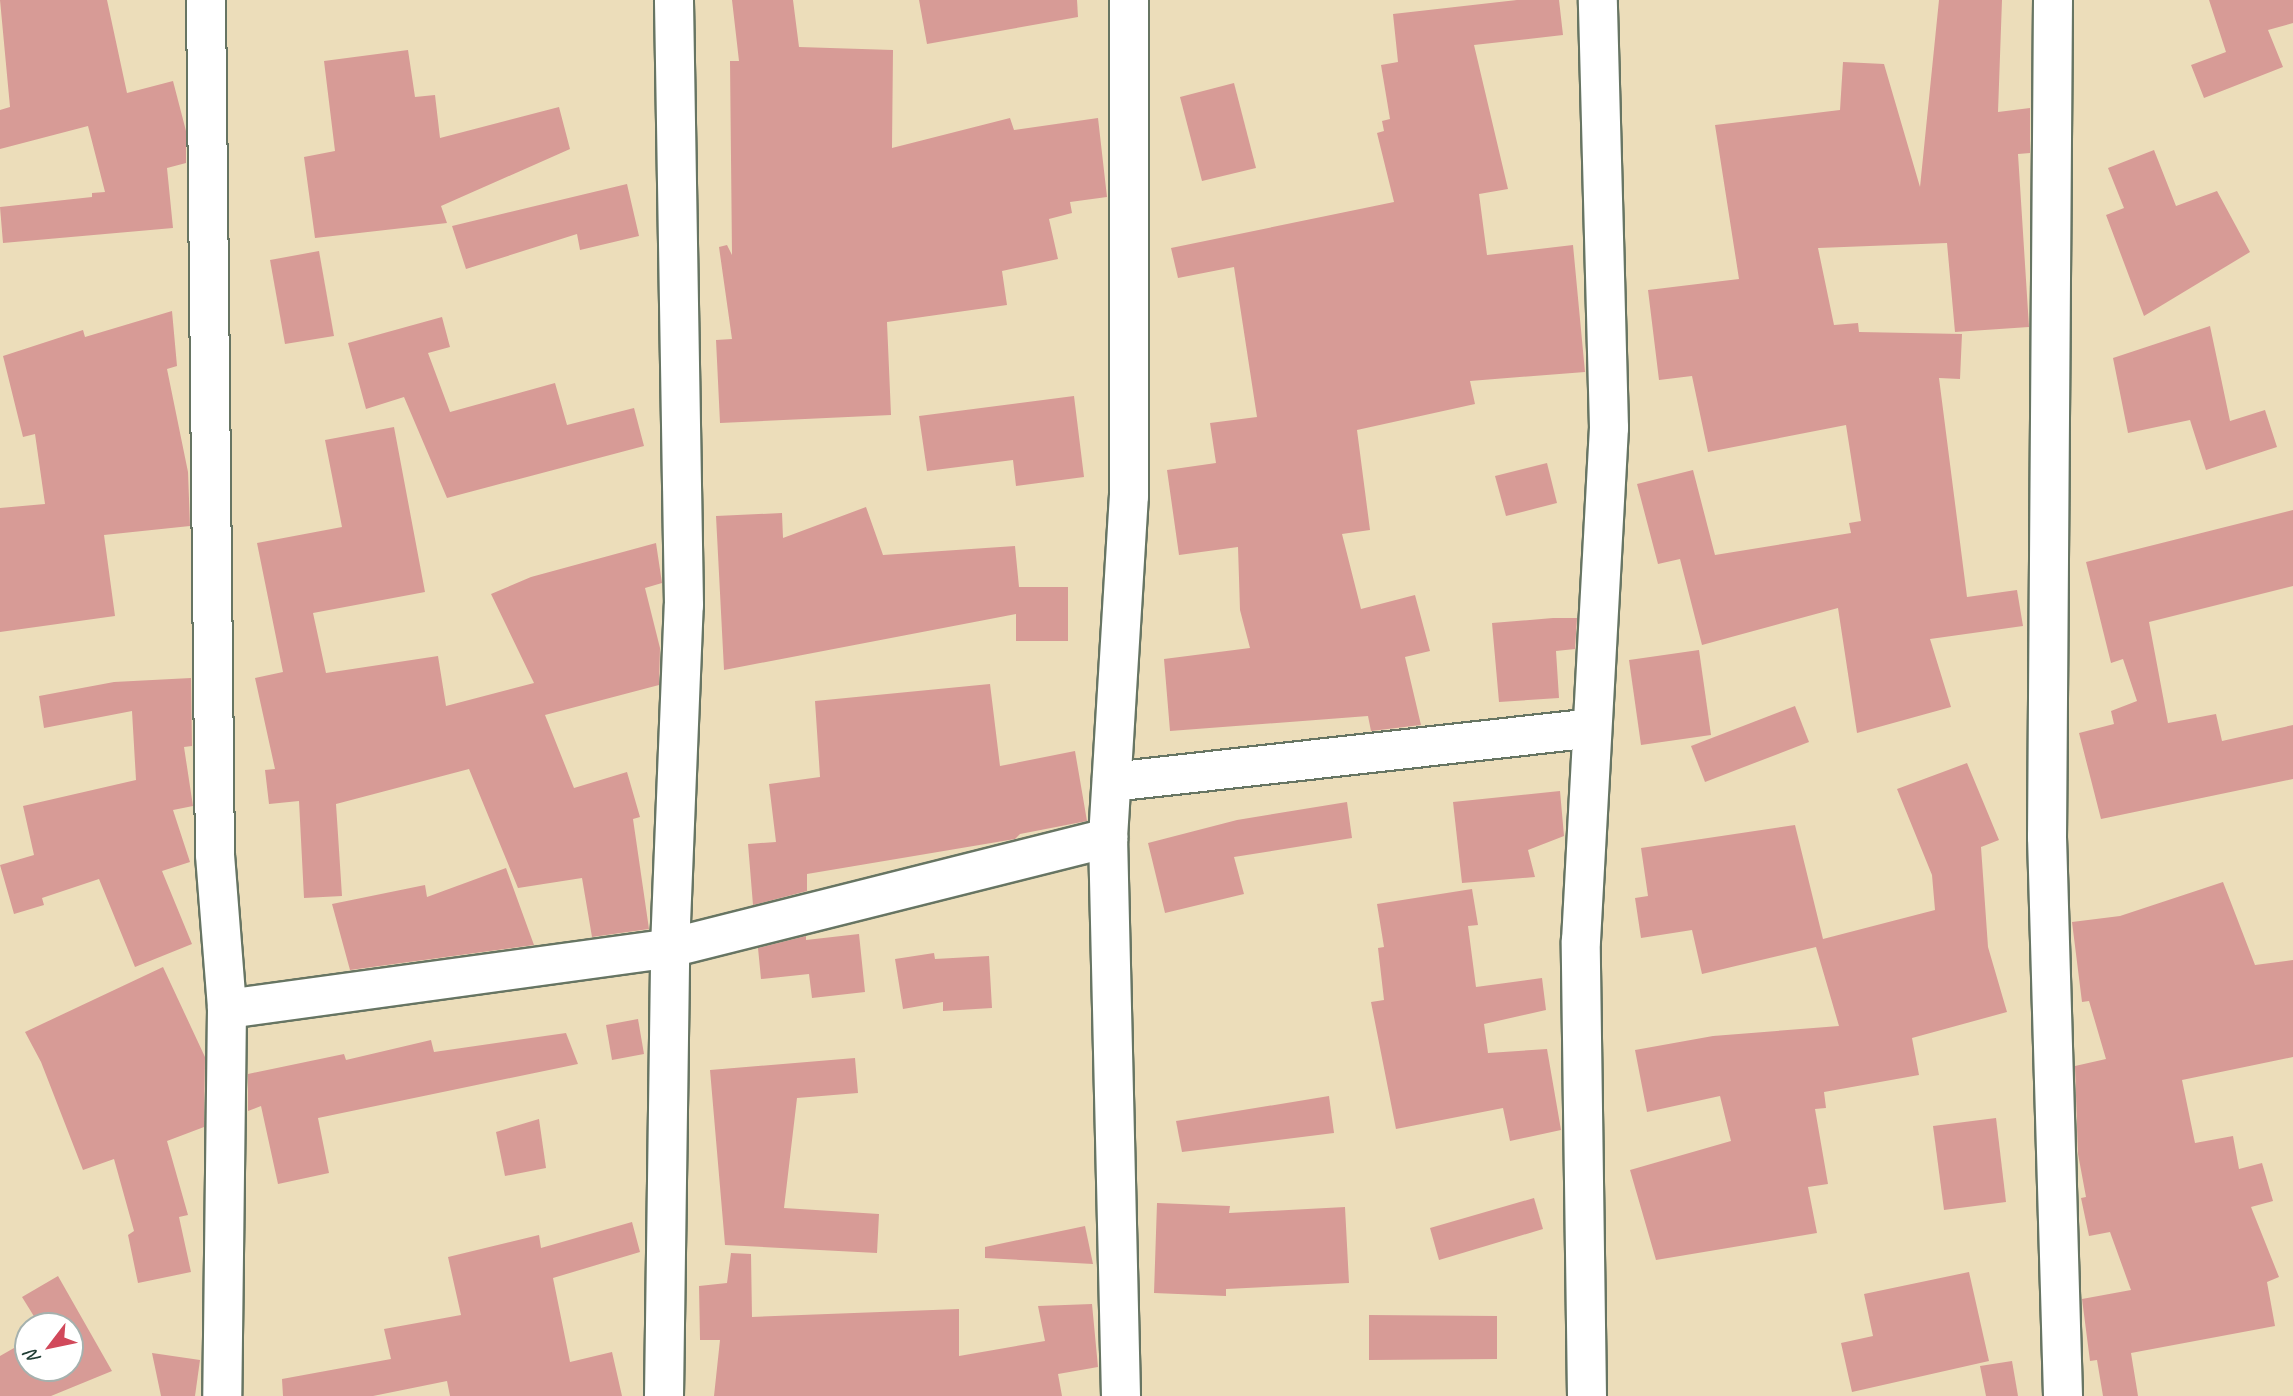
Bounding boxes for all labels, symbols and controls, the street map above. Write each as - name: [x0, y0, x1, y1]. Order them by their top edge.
- north arrow: [14, 1312, 84, 1382]
- text: N: [20, 1346, 46, 1368]

